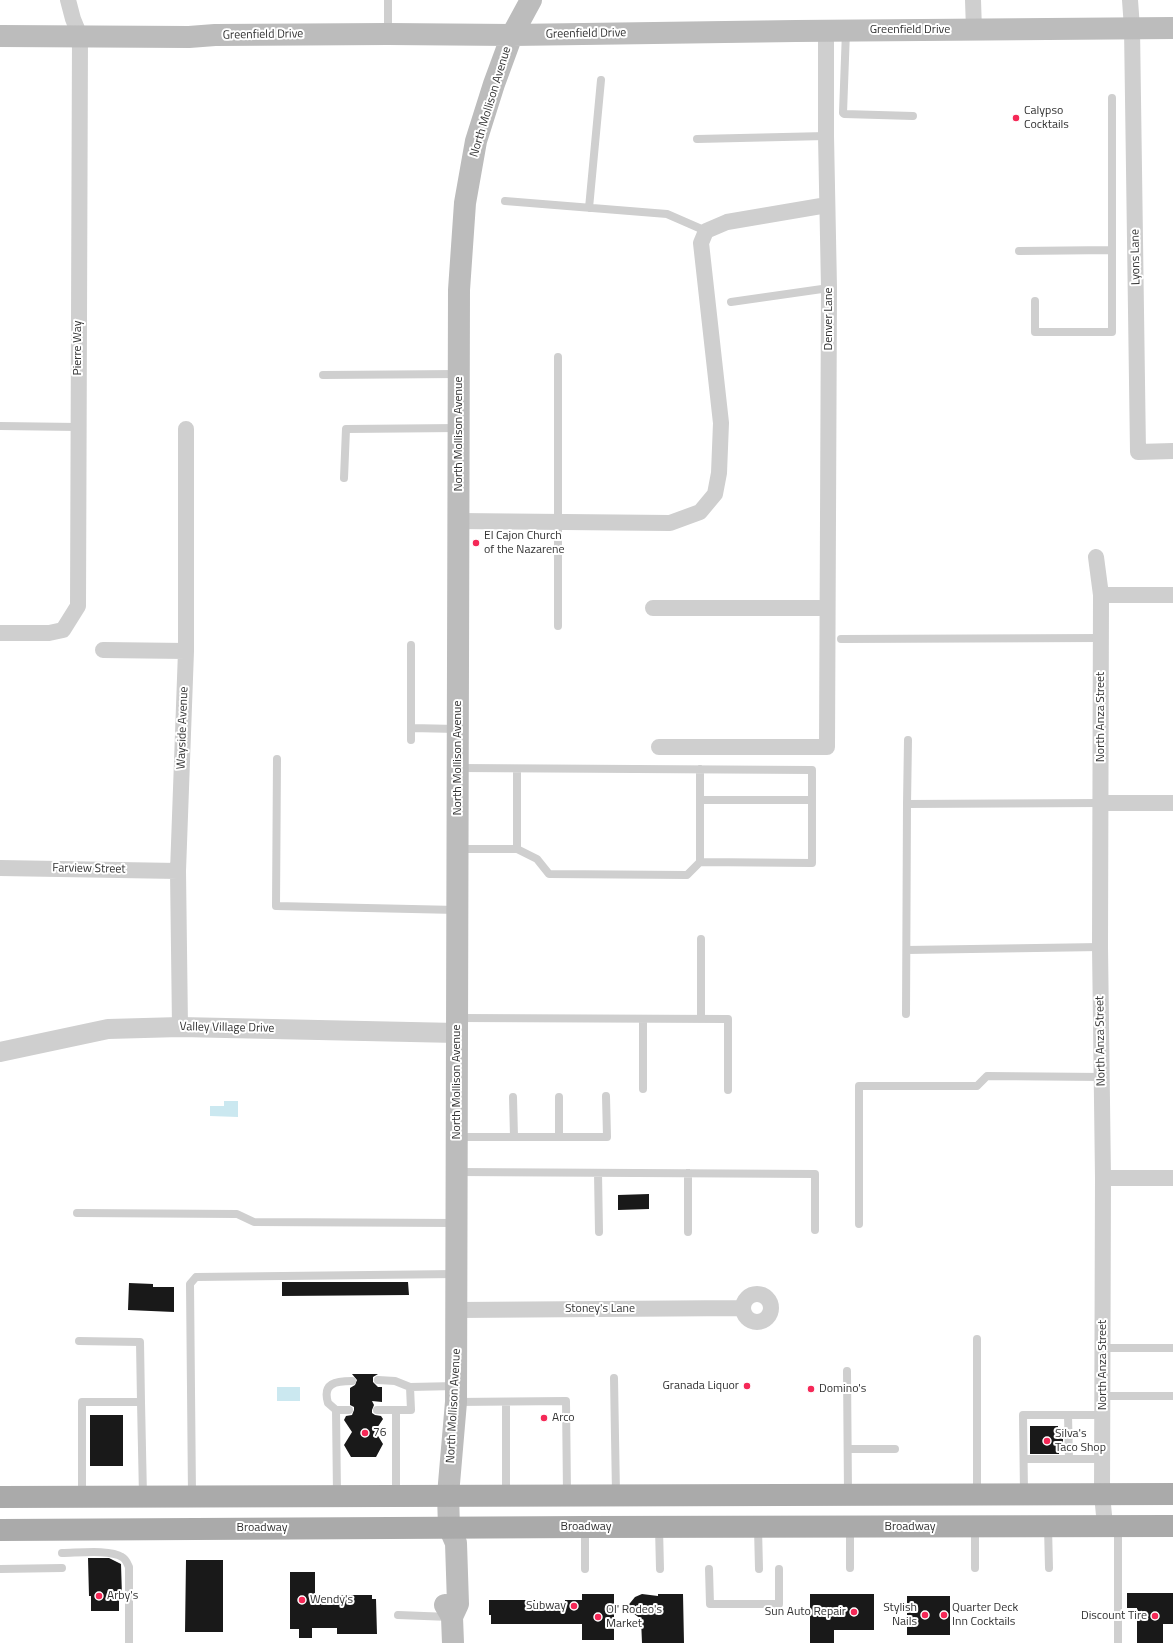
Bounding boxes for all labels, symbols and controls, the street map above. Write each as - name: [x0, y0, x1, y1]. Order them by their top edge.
- street label: Greenfield Drive: [870, 23, 950, 37]
- street label: Greenfield Drive: [546, 26, 626, 42]
- street label: Greenfield Drive: [223, 27, 303, 43]
- street label: North Mollison Avenue: [467, 45, 515, 159]
- place label: Calypso Cocktails: [1024, 104, 1069, 132]
- marker: Calypso Cocktails: [1011, 113, 1021, 123]
- street label: Lyons Lane: [1128, 229, 1144, 285]
- street label: Denver Lane: [822, 288, 836, 350]
- street label: Pierre Way: [71, 321, 85, 375]
- street label: North Mollison Avenue: [452, 377, 466, 491]
- place label: El Cajon Church of the Nazarene: [484, 529, 564, 557]
- marker: El Cajon Church of the Nazarene: [471, 538, 481, 548]
- street label: North Anza Street: [1094, 672, 1108, 762]
- street label: Wayside Avenue: [174, 686, 192, 770]
- street label: North Mollison Avenue: [451, 701, 465, 815]
- street label: Farview Street: [52, 861, 126, 877]
- street label: North Anza Street: [1093, 996, 1109, 1086]
- street label: Valley Village Drive: [179, 1020, 275, 1036]
- street label: North Mollison Avenue: [450, 1025, 464, 1139]
- street label: Stoney's Lane: [565, 1302, 635, 1316]
- street label: North Anza Street: [1096, 1320, 1110, 1410]
- street label: North Mollison Avenue: [444, 1348, 464, 1464]
- place label: Granada Liquor: [662, 1379, 739, 1393]
- marker: Granada Liquor: [742, 1381, 752, 1391]
- place label: Domino's: [819, 1382, 866, 1396]
- marker: Domino's: [806, 1384, 816, 1394]
- place label: Arco: [552, 1411, 575, 1425]
- marker: Arco: [539, 1413, 549, 1423]
- place label: 76: [373, 1426, 386, 1440]
- place label: Silva's Taco Shop: [1055, 1427, 1106, 1455]
- marker: 76: [360, 1428, 370, 1438]
- marker: Silva's Taco Shop: [1042, 1436, 1052, 1446]
- street label: Broadway: [561, 1520, 611, 1534]
- street label: Broadway: [885, 1520, 935, 1534]
- street label: Broadway: [237, 1521, 287, 1535]
- place label: Arby's: [107, 1589, 138, 1603]
- marker: Arby's: [94, 1591, 104, 1601]
- place label: Wendy's: [310, 1593, 353, 1607]
- marker: Wendy's: [297, 1595, 307, 1605]
- place label: Subway: [526, 1599, 566, 1613]
- marker: Subway: [569, 1601, 579, 1611]
- place label: Stylish Nails: [883, 1601, 917, 1629]
- place label: Quarter Deck Inn Cocktails: [952, 1601, 1018, 1629]
- place label: Ol' Rodeo's Market: [606, 1603, 662, 1631]
- place label: Sun Auto Repair: [765, 1605, 846, 1619]
- marker: Sun Auto Repair: [849, 1607, 859, 1617]
- place label: Discount Tire: [1081, 1609, 1147, 1623]
- marker: Stylish Nails: [920, 1610, 930, 1620]
- marker: Quarter Deck Inn Cocktails: [939, 1610, 949, 1620]
- marker: Discount Tire: [1150, 1611, 1160, 1621]
- marker: Ol' Rodeo's Market: [593, 1612, 603, 1622]

